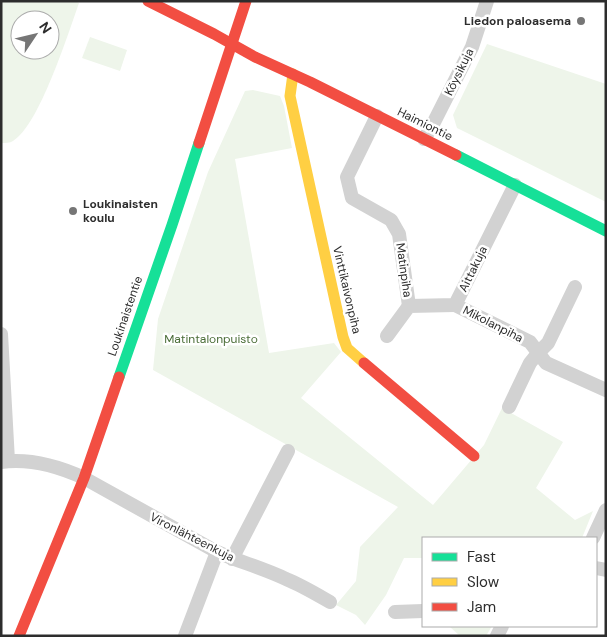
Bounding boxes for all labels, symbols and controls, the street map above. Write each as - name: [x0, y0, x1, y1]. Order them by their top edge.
- north arrow: [10, 10, 60, 60]
- place label: Liedon paloasema: [464, 13, 571, 29]
- marker: Liedon paloasema: [575, 15, 587, 27]
- text: N: [35, 18, 56, 37]
- street label: Köysikuja: [441, 46, 477, 98]
- street label: Haimiontie: [395, 104, 455, 144]
- place label: Loukinaisten koulu: [83, 196, 158, 226]
- marker: Loukinaisten koulu: [67, 205, 79, 217]
- street label: Matinpiha: [392, 242, 416, 298]
- street label: Aittakuja: [455, 243, 491, 295]
- street label: Vinttikaivonpiha: [329, 245, 365, 335]
- street label: Loukinaistentie: [104, 274, 146, 358]
- street label: Mikolanpiha: [460, 302, 526, 346]
- park label: Matintalonpuisto: [164, 331, 258, 347]
- street label: Vironlähteenkuja: [147, 509, 237, 565]
- legend: [422, 537, 597, 627]
- text: Fast: [467, 547, 496, 567]
- text: Slow: [467, 572, 500, 592]
- text: Jam: [467, 597, 496, 617]

